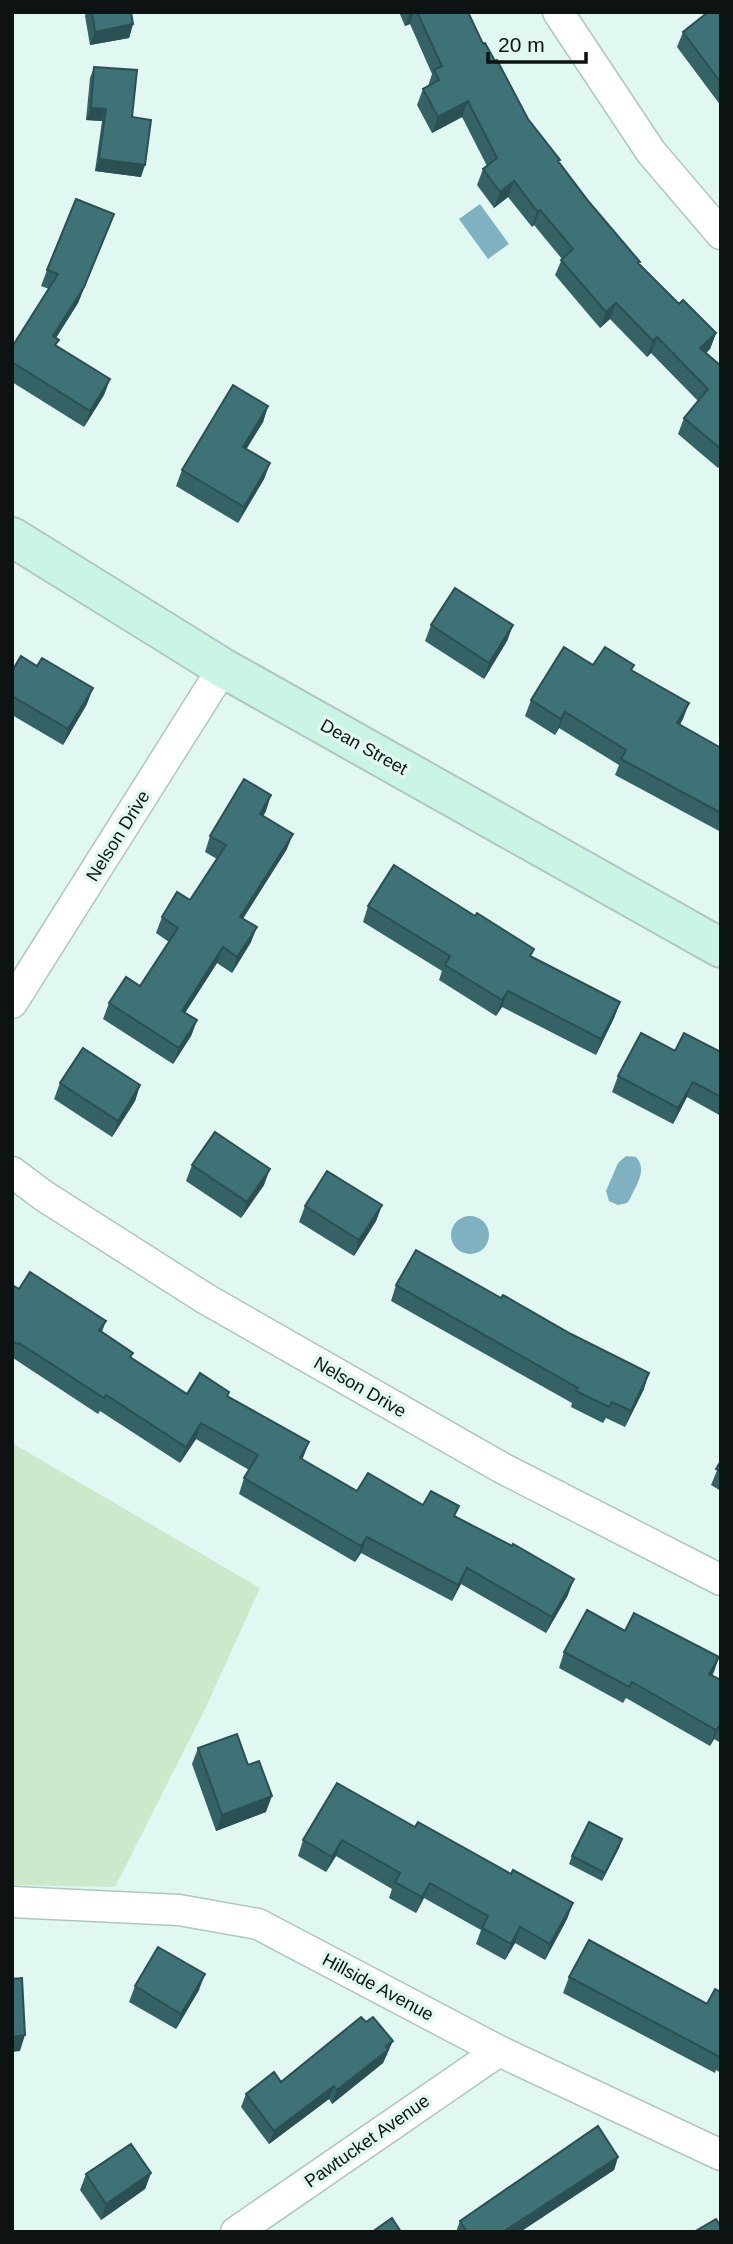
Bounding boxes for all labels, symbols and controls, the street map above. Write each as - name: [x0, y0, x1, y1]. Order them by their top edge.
- scale bar: [488, 21, 586, 65]
- text: 20 m: [498, 33, 545, 56]
- street label: Dean Street: [317, 715, 411, 779]
- street label: Nelson Drive: [82, 787, 154, 885]
- street label: Nelson Drive: [310, 1353, 410, 1421]
- street label: Hillside Avenue: [319, 1949, 437, 2025]
- street label: Pawtucket Avenue: [301, 2090, 433, 2192]

